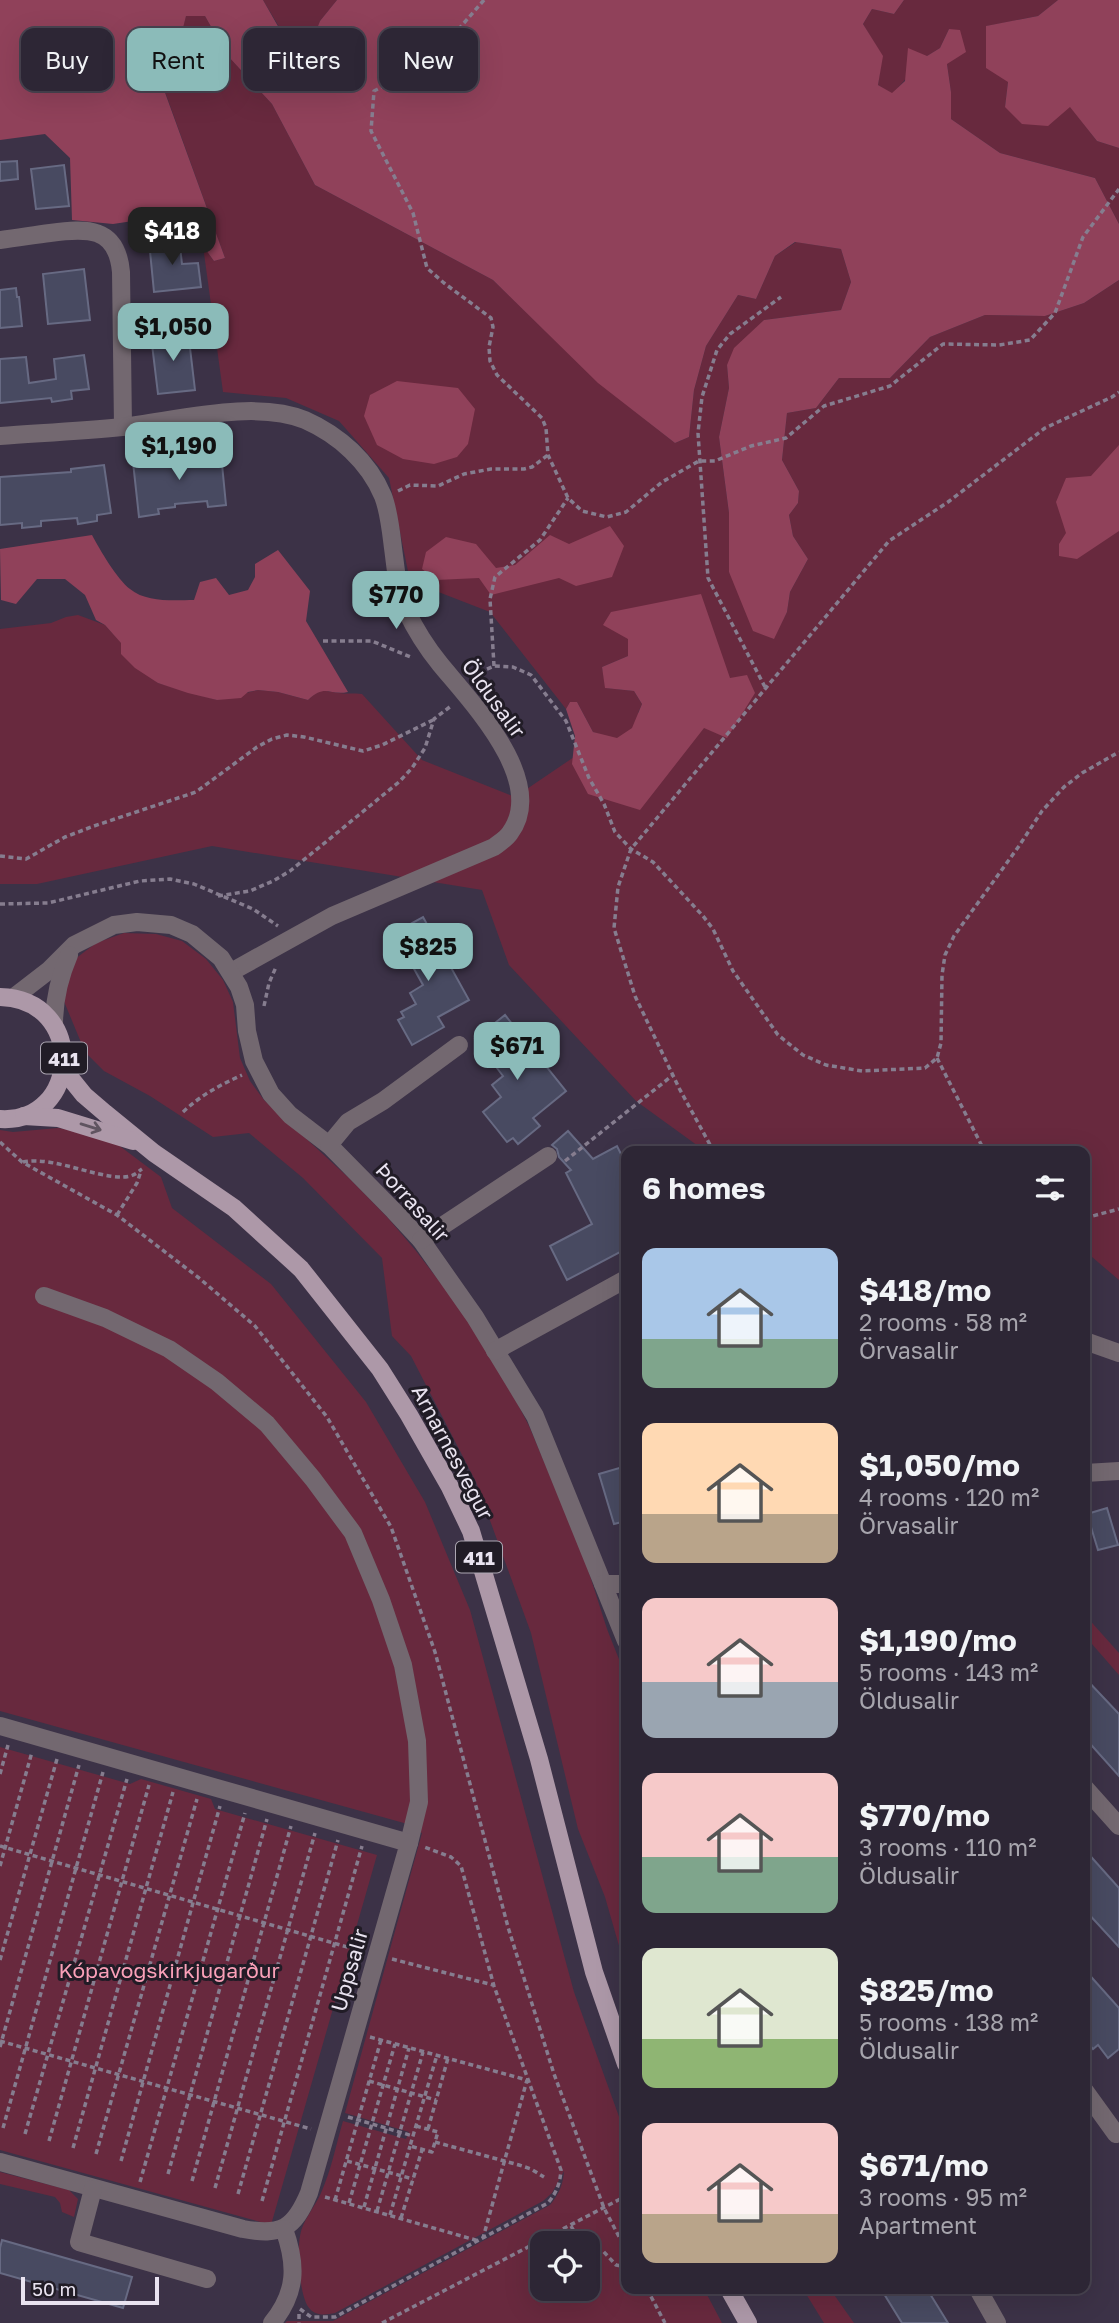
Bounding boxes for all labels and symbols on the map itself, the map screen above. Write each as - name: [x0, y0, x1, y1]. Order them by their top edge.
- pin: $418: [131, 208, 213, 267]
- pin: $1,050: [116, 304, 230, 363]
- pin: $1,190: [122, 422, 236, 482]
- pin: $770: [355, 572, 437, 631]
- street label: Öldusalir: [457, 653, 531, 743]
- pin: $825: [387, 923, 469, 983]
- pin: $671: [476, 1023, 558, 1082]
- road number: 411: [41, 1042, 87, 1074]
- one-way arrow: [80, 1122, 102, 1135]
- street label: Þorrasalir: [371, 1157, 455, 1247]
- street label: Arnarnesvegur: [407, 1380, 499, 1524]
- road number: 411: [456, 1541, 502, 1572]
- street label: Uppsalir: [325, 1926, 373, 2014]
- park label: Kópavogskirkjugarður: [58, 1957, 280, 1983]
- scale bar: [21, 2274, 159, 2306]

